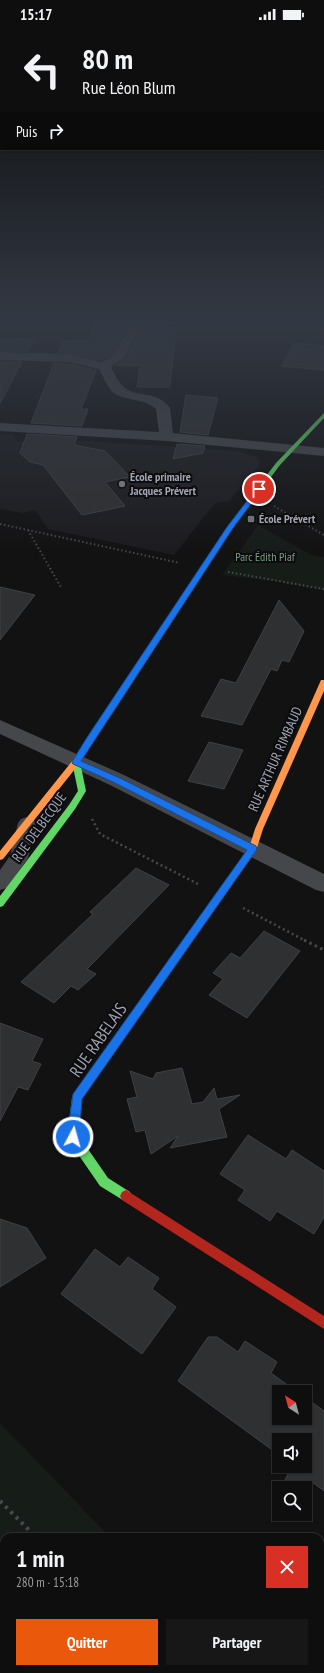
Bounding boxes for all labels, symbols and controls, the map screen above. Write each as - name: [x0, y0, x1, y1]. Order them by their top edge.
- text: 15:17: [20, 5, 52, 24]
- text: 80 m: [82, 40, 133, 77]
- icon: left: [16, 44, 68, 96]
- text: Rue Léon Blum: [82, 76, 175, 99]
- icon: right: [45, 120, 67, 142]
- text: Puis: [16, 122, 37, 141]
- place label: École primaire Jacques Prévert: [129, 469, 197, 498]
- pin: [242, 472, 276, 506]
- icon: arrive: [248, 478, 270, 500]
- marker: École primaire Jacques Prévert: [117, 479, 127, 489]
- place label: École Prévert: [259, 511, 316, 526]
- marker: École Prévert: [246, 514, 256, 524]
- park label: Parc Édith Piaf: [235, 549, 296, 564]
- street label: RUE ARTHUR RIMBAUD: [244, 704, 306, 814]
- street label: RUE DELBECQUE: [8, 789, 70, 865]
- street label: RUE RABELAIS: [64, 999, 132, 1081]
- position arrow: [52, 1116, 94, 1158]
- north arrow: [272, 1385, 312, 1425]
- map controls: [272, 1385, 312, 1521]
- button: sound: [272, 1433, 312, 1473]
- button: search: [272, 1481, 312, 1521]
- text: 1 min: [16, 1543, 64, 1574]
- button: close: [266, 1546, 308, 1588]
- text: 280 m · 15:18: [16, 1574, 79, 1591]
- button: Quitter: [16, 1619, 158, 1665]
- button: Partager: [166, 1619, 308, 1665]

